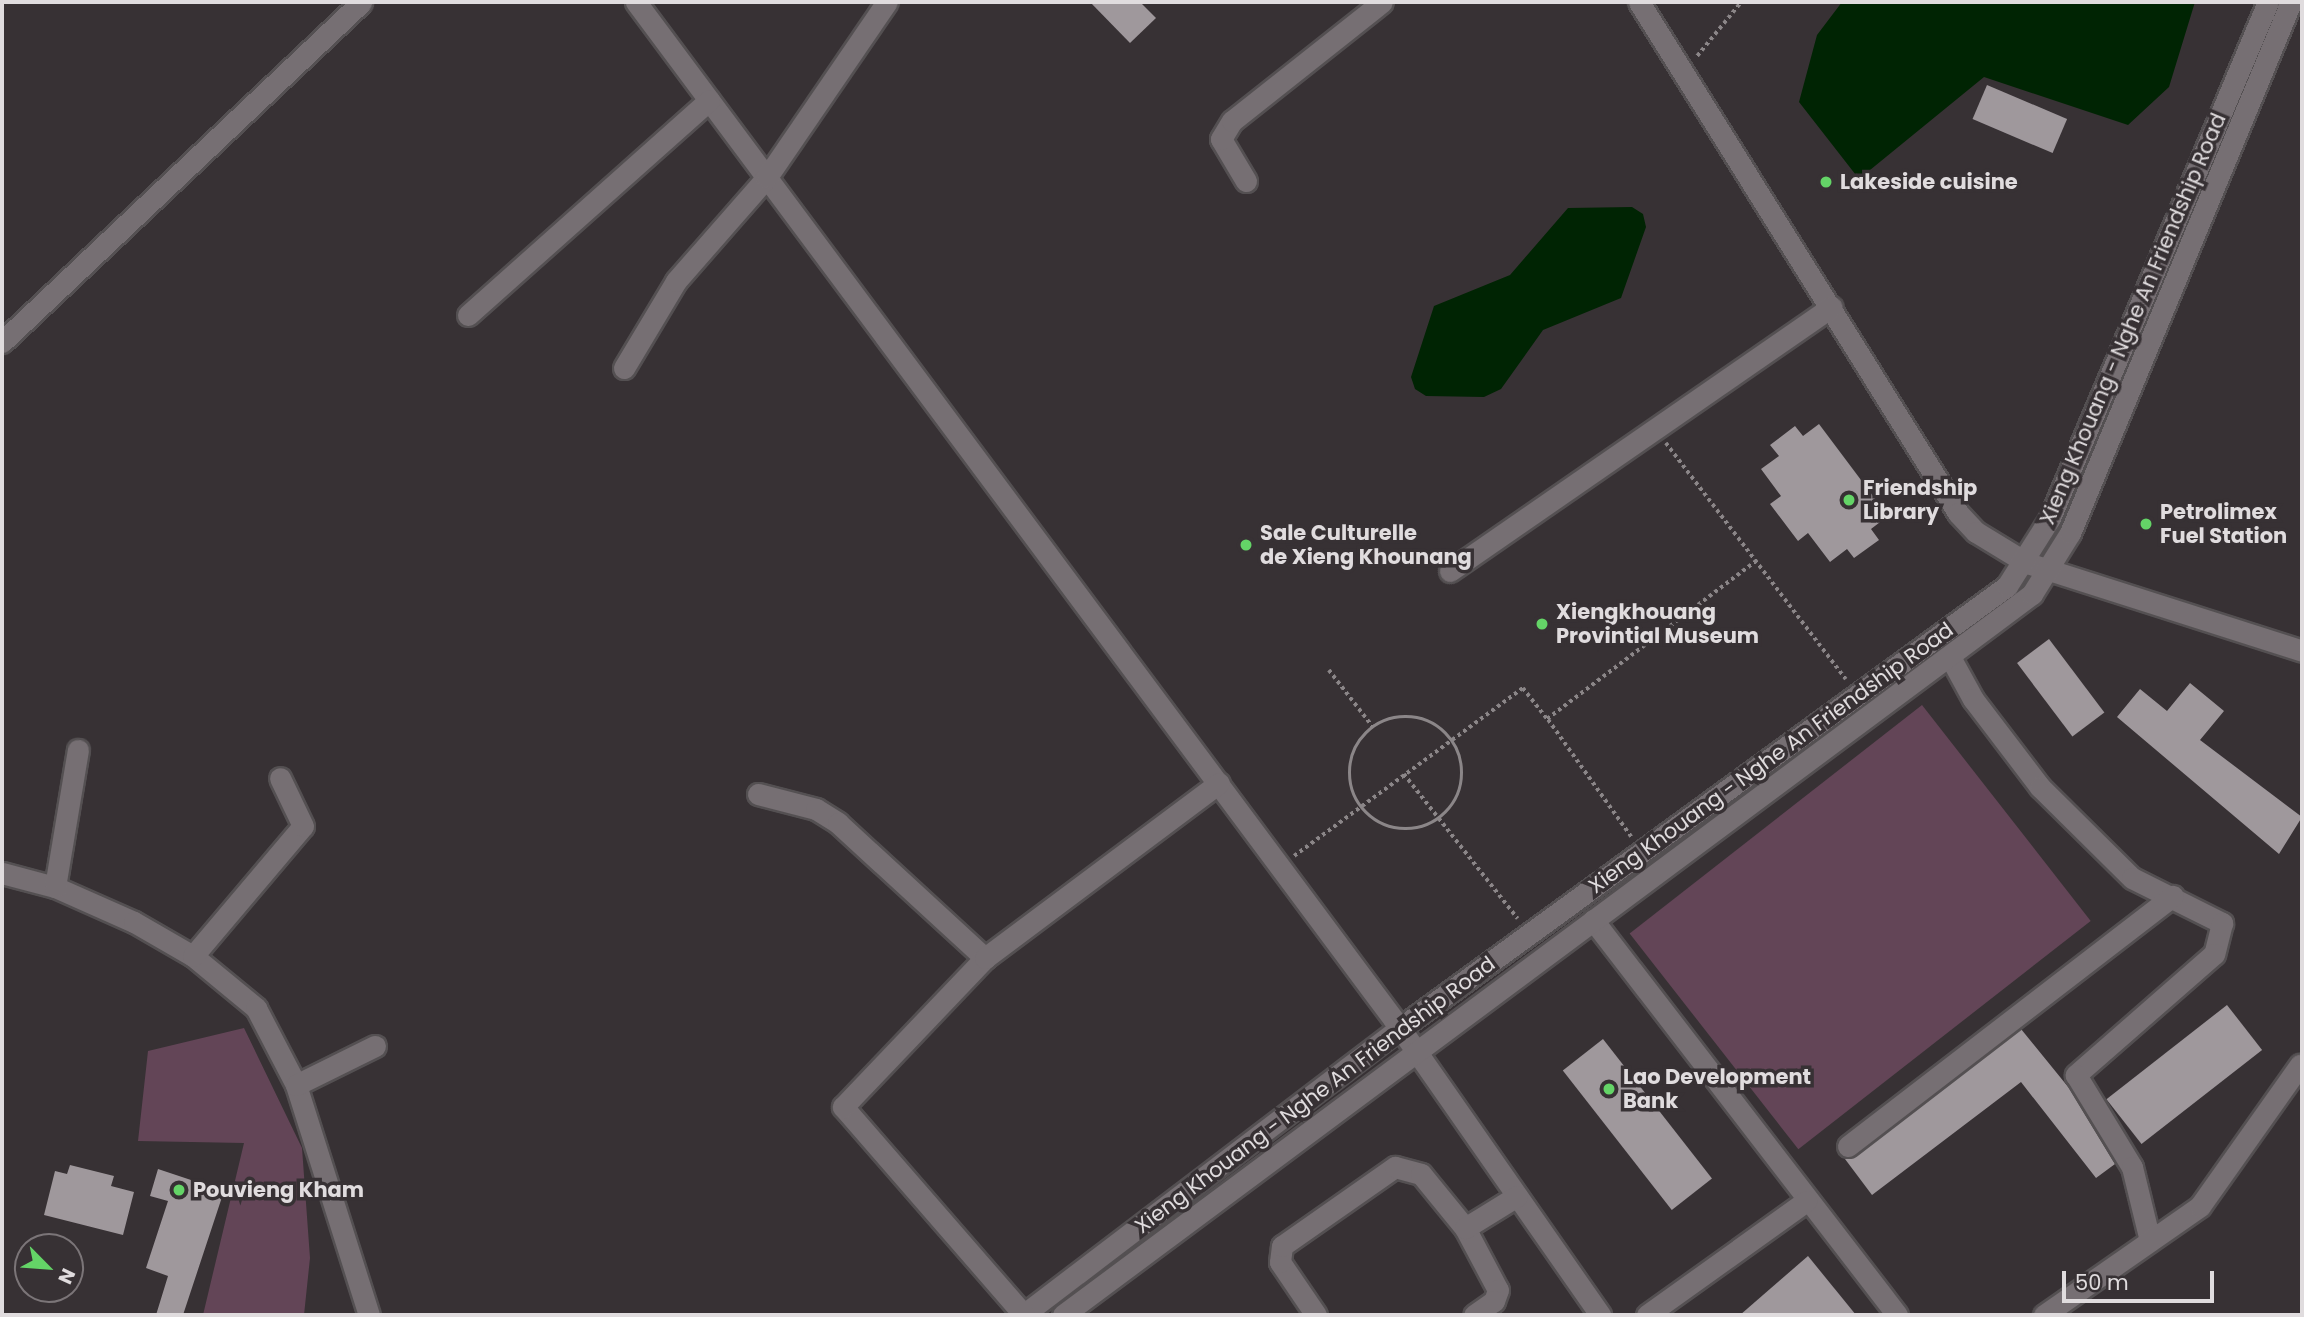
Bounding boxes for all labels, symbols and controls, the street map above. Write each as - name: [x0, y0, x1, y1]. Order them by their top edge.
- street label: Xieng Khouang - Nghe An Friendship Road: [2035, 110, 2231, 528]
- place label: Lakeside cuisine: [1840, 169, 2018, 195]
- marker: Lakeside cuisine: [1818, 174, 1834, 190]
- place label: Friendship Library: [1863, 475, 1977, 525]
- marker: Friendship Library: [1841, 492, 1857, 508]
- place label: Petrolimex Fuel Station: [2160, 499, 2287, 549]
- marker: Petrolimex Fuel Station: [2138, 516, 2154, 532]
- place label: Sale Culturelle de Xieng Khounang: [1260, 520, 1472, 570]
- marker: Sale Culturelle de Xieng Khounang: [1238, 537, 1254, 553]
- place label: Xiengkhouang Provintial Museum: [1556, 599, 1759, 649]
- marker: Xiengkhouang Provintial Museum: [1534, 616, 1550, 632]
- street label: Xieng Khouang - Nghe An Friendship Road: [1584, 617, 1958, 899]
- street label: Xieng Khouang - Nghe An Friendship Road: [1130, 951, 1500, 1239]
- place label: Lao Development Bank: [1623, 1064, 1811, 1114]
- marker: Lao Development Bank: [1601, 1081, 1617, 1097]
- place label: Pouvieng Kham: [193, 1177, 364, 1203]
- marker: Pouvieng Kham: [171, 1182, 187, 1198]
- north arrow: [14, 1233, 84, 1303]
- scale bar: [2066, 1258, 2218, 1302]
- text: N: [51, 1264, 82, 1288]
- text: 50 m: [2075, 1268, 2129, 1297]

